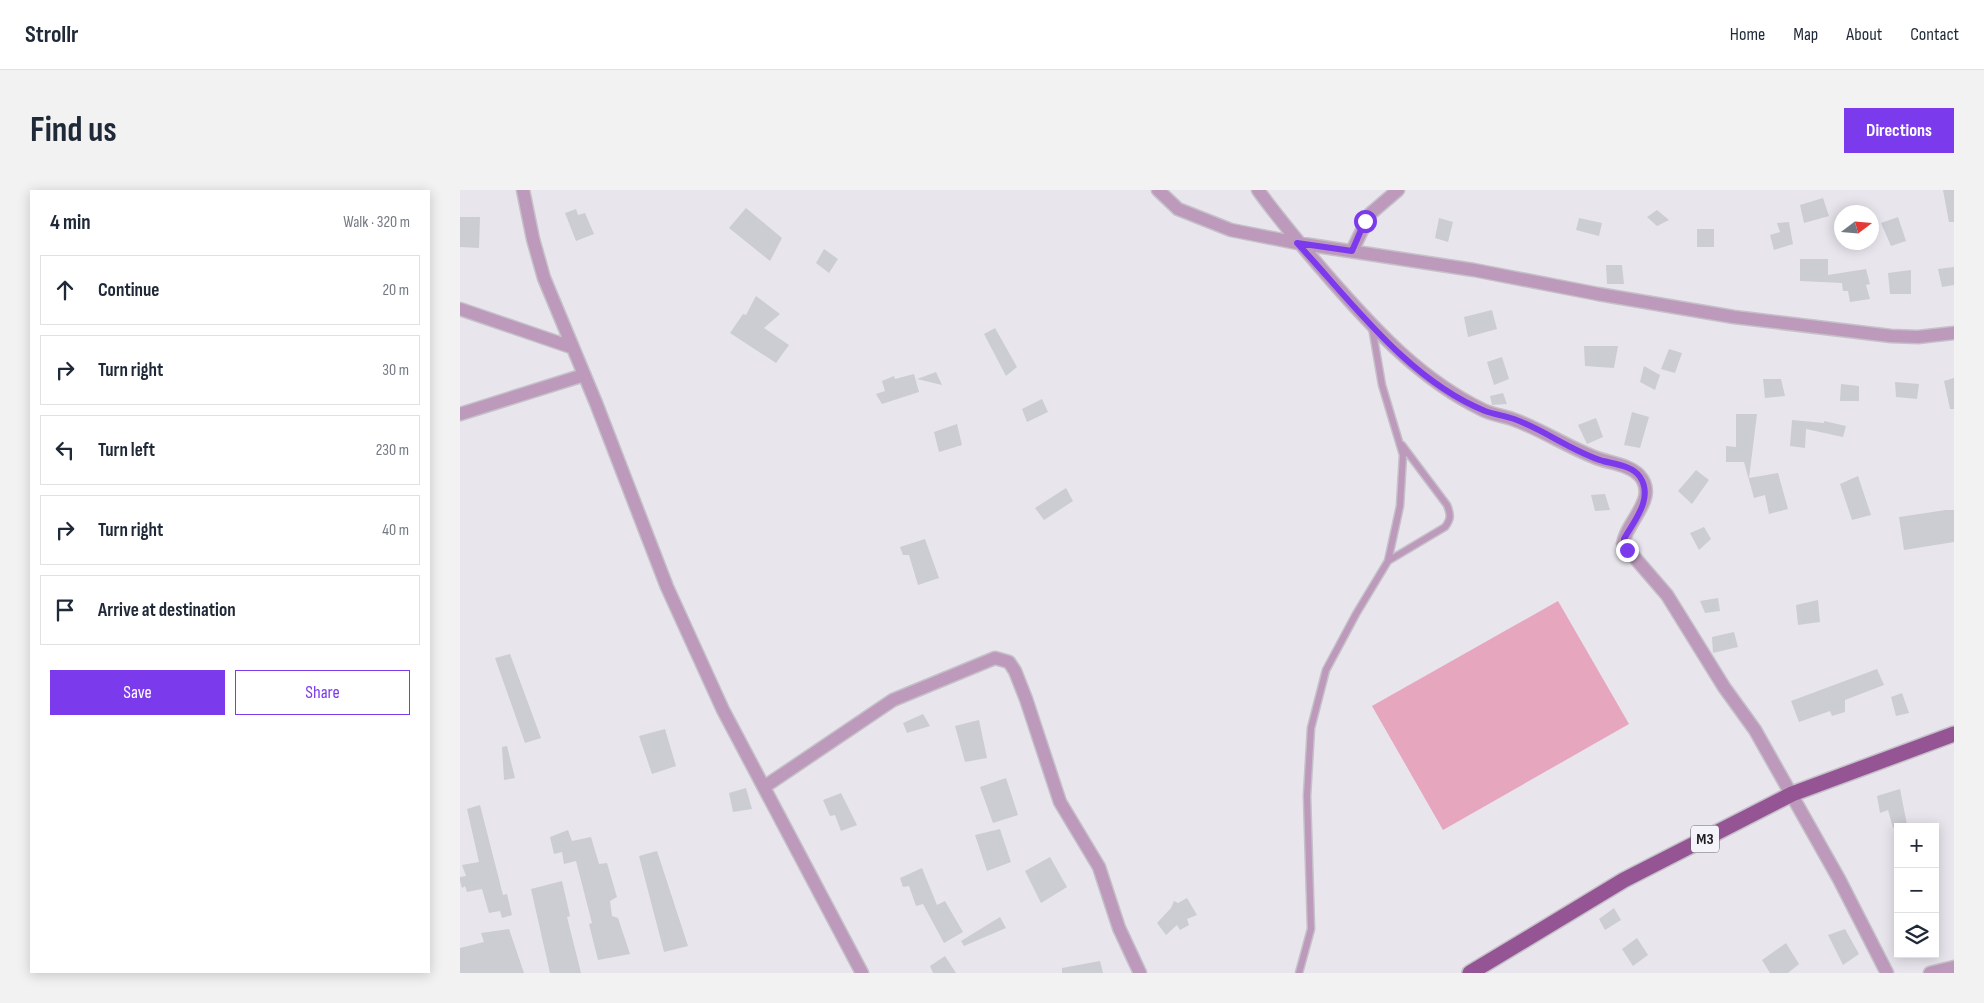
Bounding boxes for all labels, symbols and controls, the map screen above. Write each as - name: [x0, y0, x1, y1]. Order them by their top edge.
- text: Strollr: [25, 20, 79, 49]
- text: Home: [1730, 24, 1765, 45]
- text: Map: [1793, 24, 1818, 45]
- text: About: [1846, 24, 1882, 45]
- text: Contact: [1910, 24, 1959, 45]
- button: Directions: [1844, 108, 1954, 153]
- text: Find us: [30, 109, 117, 152]
- north arrow: [1834, 205, 1879, 250]
- text: 4 min: [50, 210, 91, 235]
- route start: [1354, 210, 1377, 233]
- text: Walk · 320 m: [343, 213, 410, 232]
- icon: ahead: [51, 276, 79, 304]
- text: Continue: [98, 279, 159, 302]
- text: 20 m: [382, 281, 409, 300]
- icon: right: [51, 356, 79, 384]
- text: Turn right: [98, 359, 163, 382]
- text: 30 m: [382, 361, 409, 380]
- icon: left: [51, 436, 79, 464]
- text: Turn left: [98, 439, 155, 462]
- text: 230 m: [376, 441, 409, 460]
- icon: right: [51, 516, 79, 544]
- text: Turn right: [98, 519, 163, 542]
- text: 40 m: [382, 521, 409, 540]
- route end: [1616, 539, 1639, 562]
- icon: arrive: [51, 596, 79, 624]
- text: Arrive at destination: [98, 599, 236, 622]
- button: Save: [50, 670, 225, 715]
- button: Share: [235, 670, 410, 715]
- map controls: [1894, 823, 1939, 958]
- button: +: [1894, 823, 1939, 868]
- road number: M3: [1691, 826, 1719, 852]
- button: −: [1894, 868, 1939, 913]
- button: layers: [1894, 913, 1939, 958]

